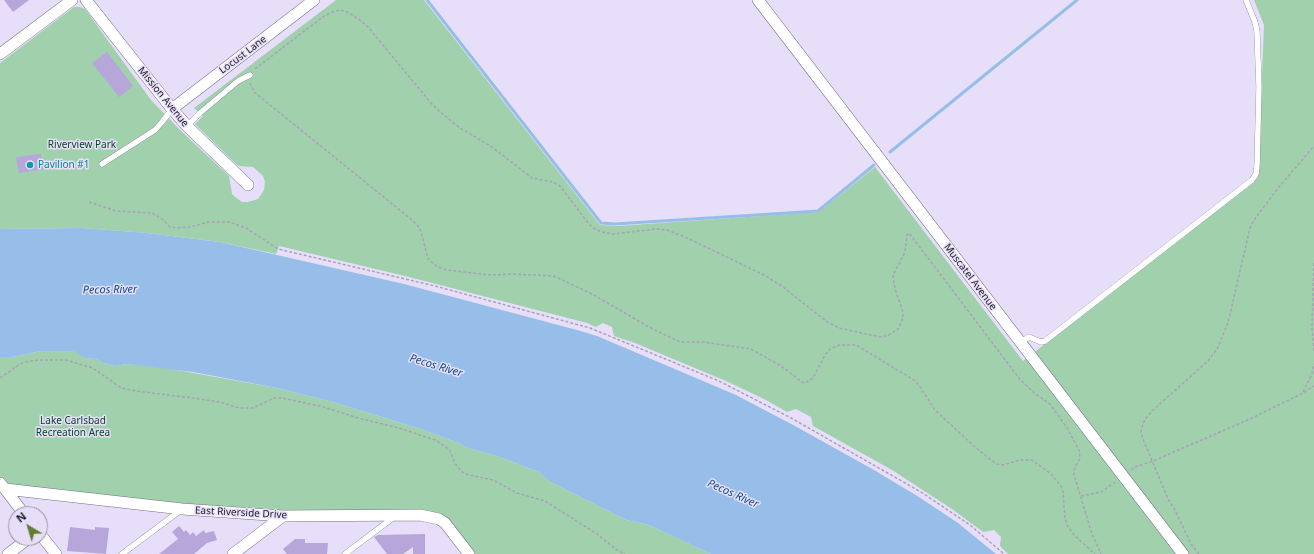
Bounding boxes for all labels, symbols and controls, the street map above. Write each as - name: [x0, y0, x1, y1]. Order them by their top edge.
- street label: Locust Lane: [217, 33, 269, 77]
- street label: Mission Avenue: [135, 65, 191, 129]
- park label: Riverview Park: [48, 139, 116, 151]
- place label: Pavilion #1: [38, 159, 89, 171]
- marker: Pavilion #1: [25, 160, 35, 170]
- street label: Muscatel Avenue: [941, 241, 999, 313]
- water label: Pecos River: [83, 283, 137, 297]
- water label: Pecos River: [408, 352, 464, 380]
- park label: Lake Carlsbad Recreation Area: [36, 415, 110, 438]
- water label: Pecos River: [705, 477, 761, 511]
- street label: East Riverside Drive: [195, 505, 287, 521]
- north arrow: [8, 506, 48, 546]
- text: N: [13, 508, 29, 526]

